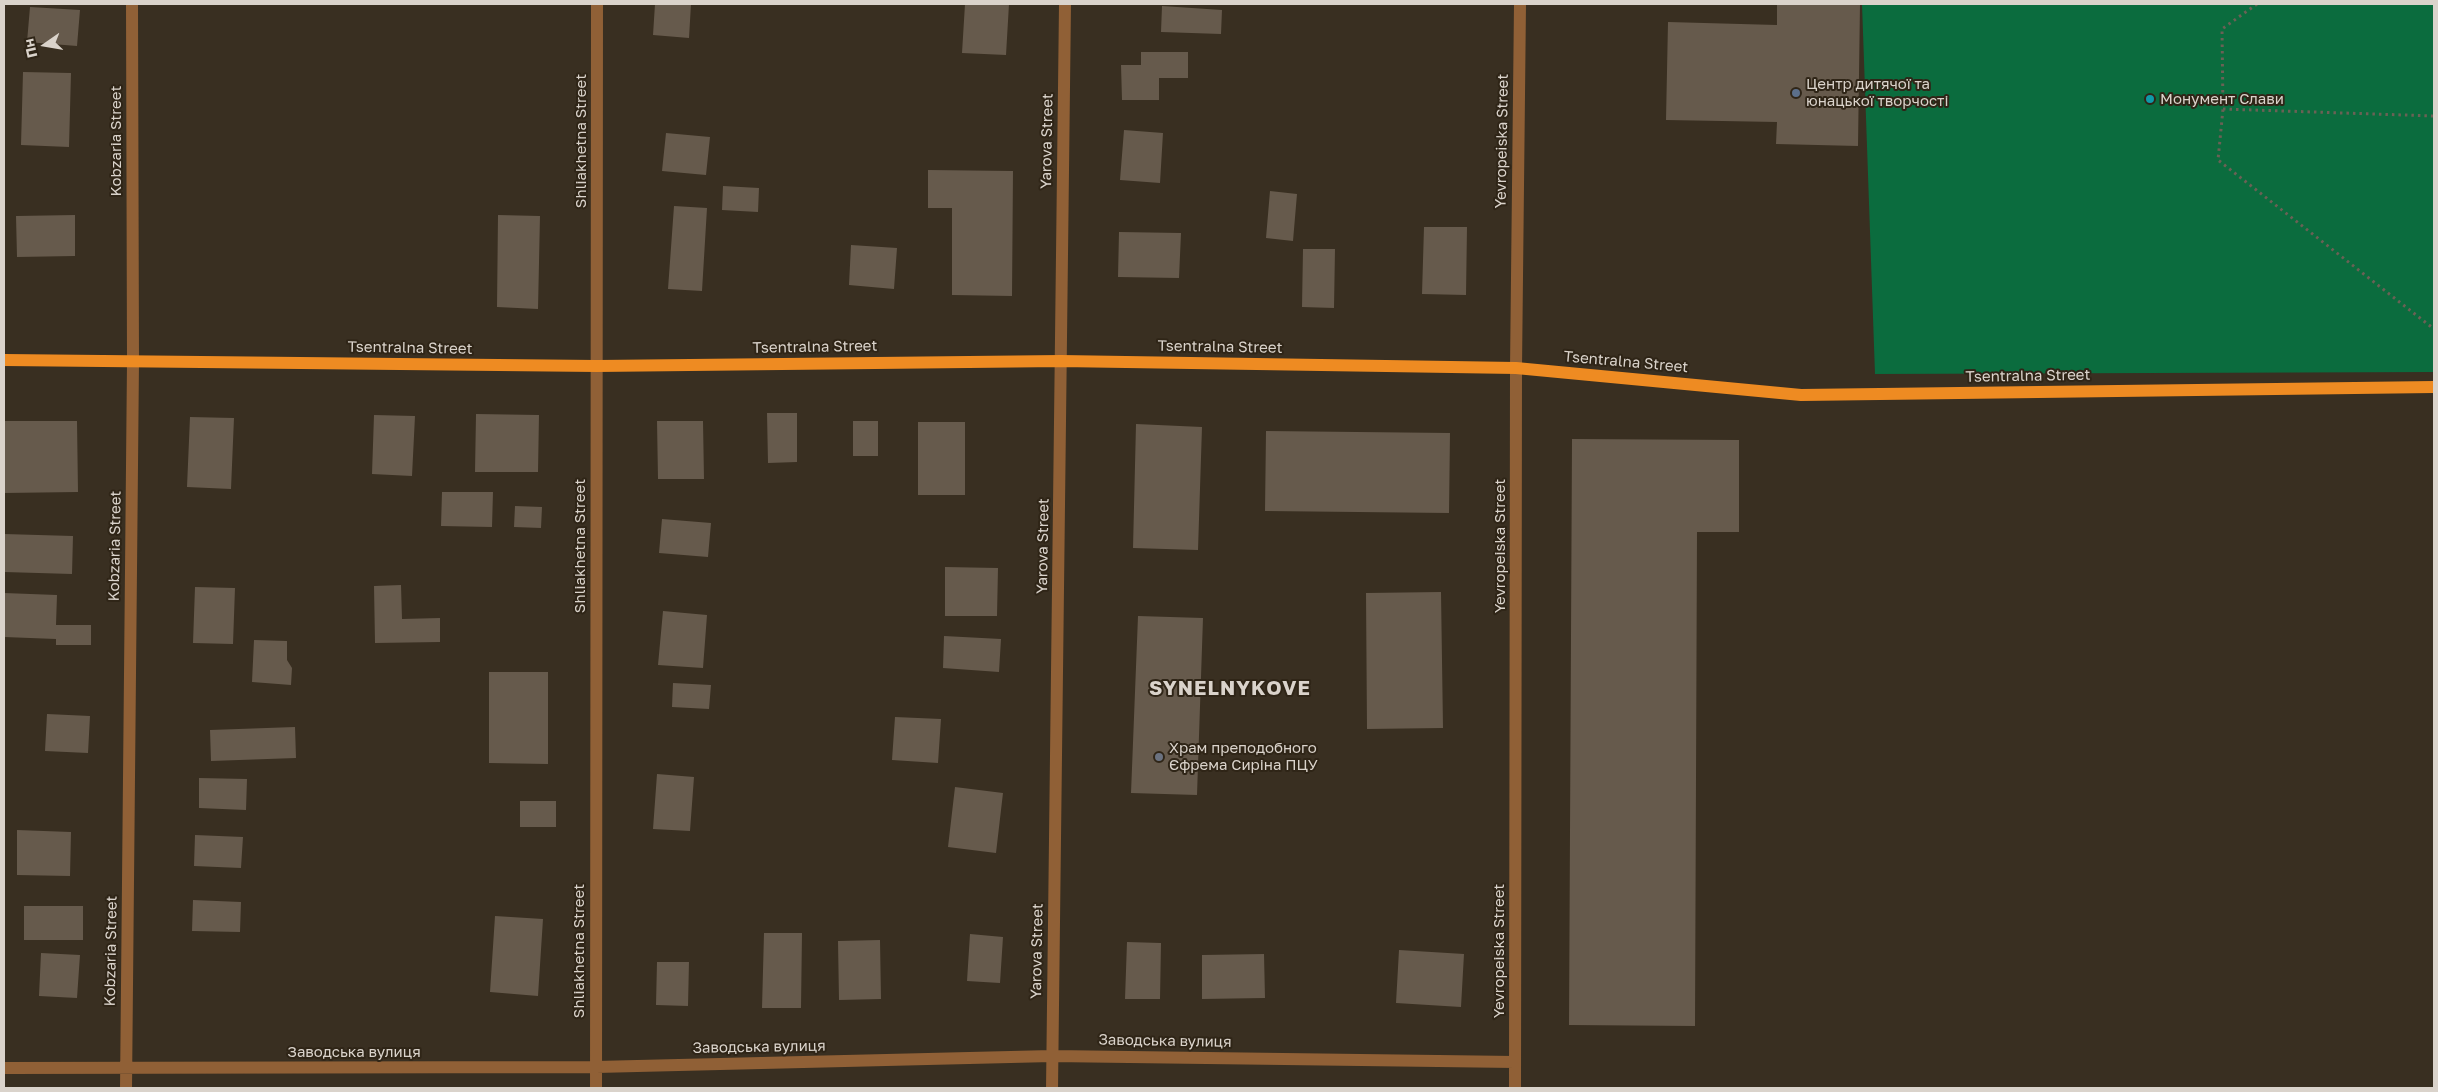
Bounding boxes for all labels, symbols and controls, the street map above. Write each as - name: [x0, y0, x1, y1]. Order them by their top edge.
- north arrow: [20, 20, 70, 70]
- text: Пн: [19, 37, 40, 60]
- street label: Yevropeiska Street: [1492, 73, 1512, 209]
- street label: Shliakhetna Street: [572, 74, 590, 208]
- place label: Центр дитячої та юнацької творчості: [1806, 75, 1948, 110]
- street label: Kobzaria Street: [107, 86, 125, 196]
- marker: Центр дитячої та юнацької творчості: [1790, 87, 1802, 99]
- place label: Монумент Слави: [2160, 90, 2284, 108]
- street label: Yarova Street: [1037, 93, 1057, 189]
- marker: Монумент Слави: [2144, 93, 2156, 105]
- street label: Tsentralna Street: [752, 337, 878, 357]
- street label: Tsentralna Street: [1157, 337, 1283, 357]
- street label: Tsentralna Street: [347, 338, 473, 358]
- street label: Tsentralna Street: [1563, 348, 1689, 376]
- street label: Tsentralna Street: [1965, 366, 2091, 386]
- street label: Shliakhetna Street: [571, 479, 589, 613]
- street label: Yevropeiska Street: [1491, 479, 1509, 613]
- street label: Kobzaria Street: [105, 490, 125, 602]
- street label: Yarova Street: [1033, 498, 1053, 594]
- district label: SYNELNYKOVE: [1148, 677, 1312, 701]
- place label: Храм преподобного Єфрема Сиріна ПЦУ: [1169, 739, 1318, 774]
- marker: Храм преподобного Єфрема Сиріна ПЦУ: [1153, 751, 1165, 763]
- street label: Shliakhetna Street: [570, 884, 588, 1018]
- street label: Yevropeiska Street: [1490, 884, 1508, 1018]
- street label: Kobzaria Street: [101, 895, 121, 1007]
- street label: Yarova Street: [1027, 903, 1047, 999]
- street label: Заводська вулиця: [1098, 1031, 1232, 1051]
- street label: Заводська вулиця: [692, 1037, 826, 1057]
- street label: Заводська вулиця: [287, 1043, 421, 1061]

